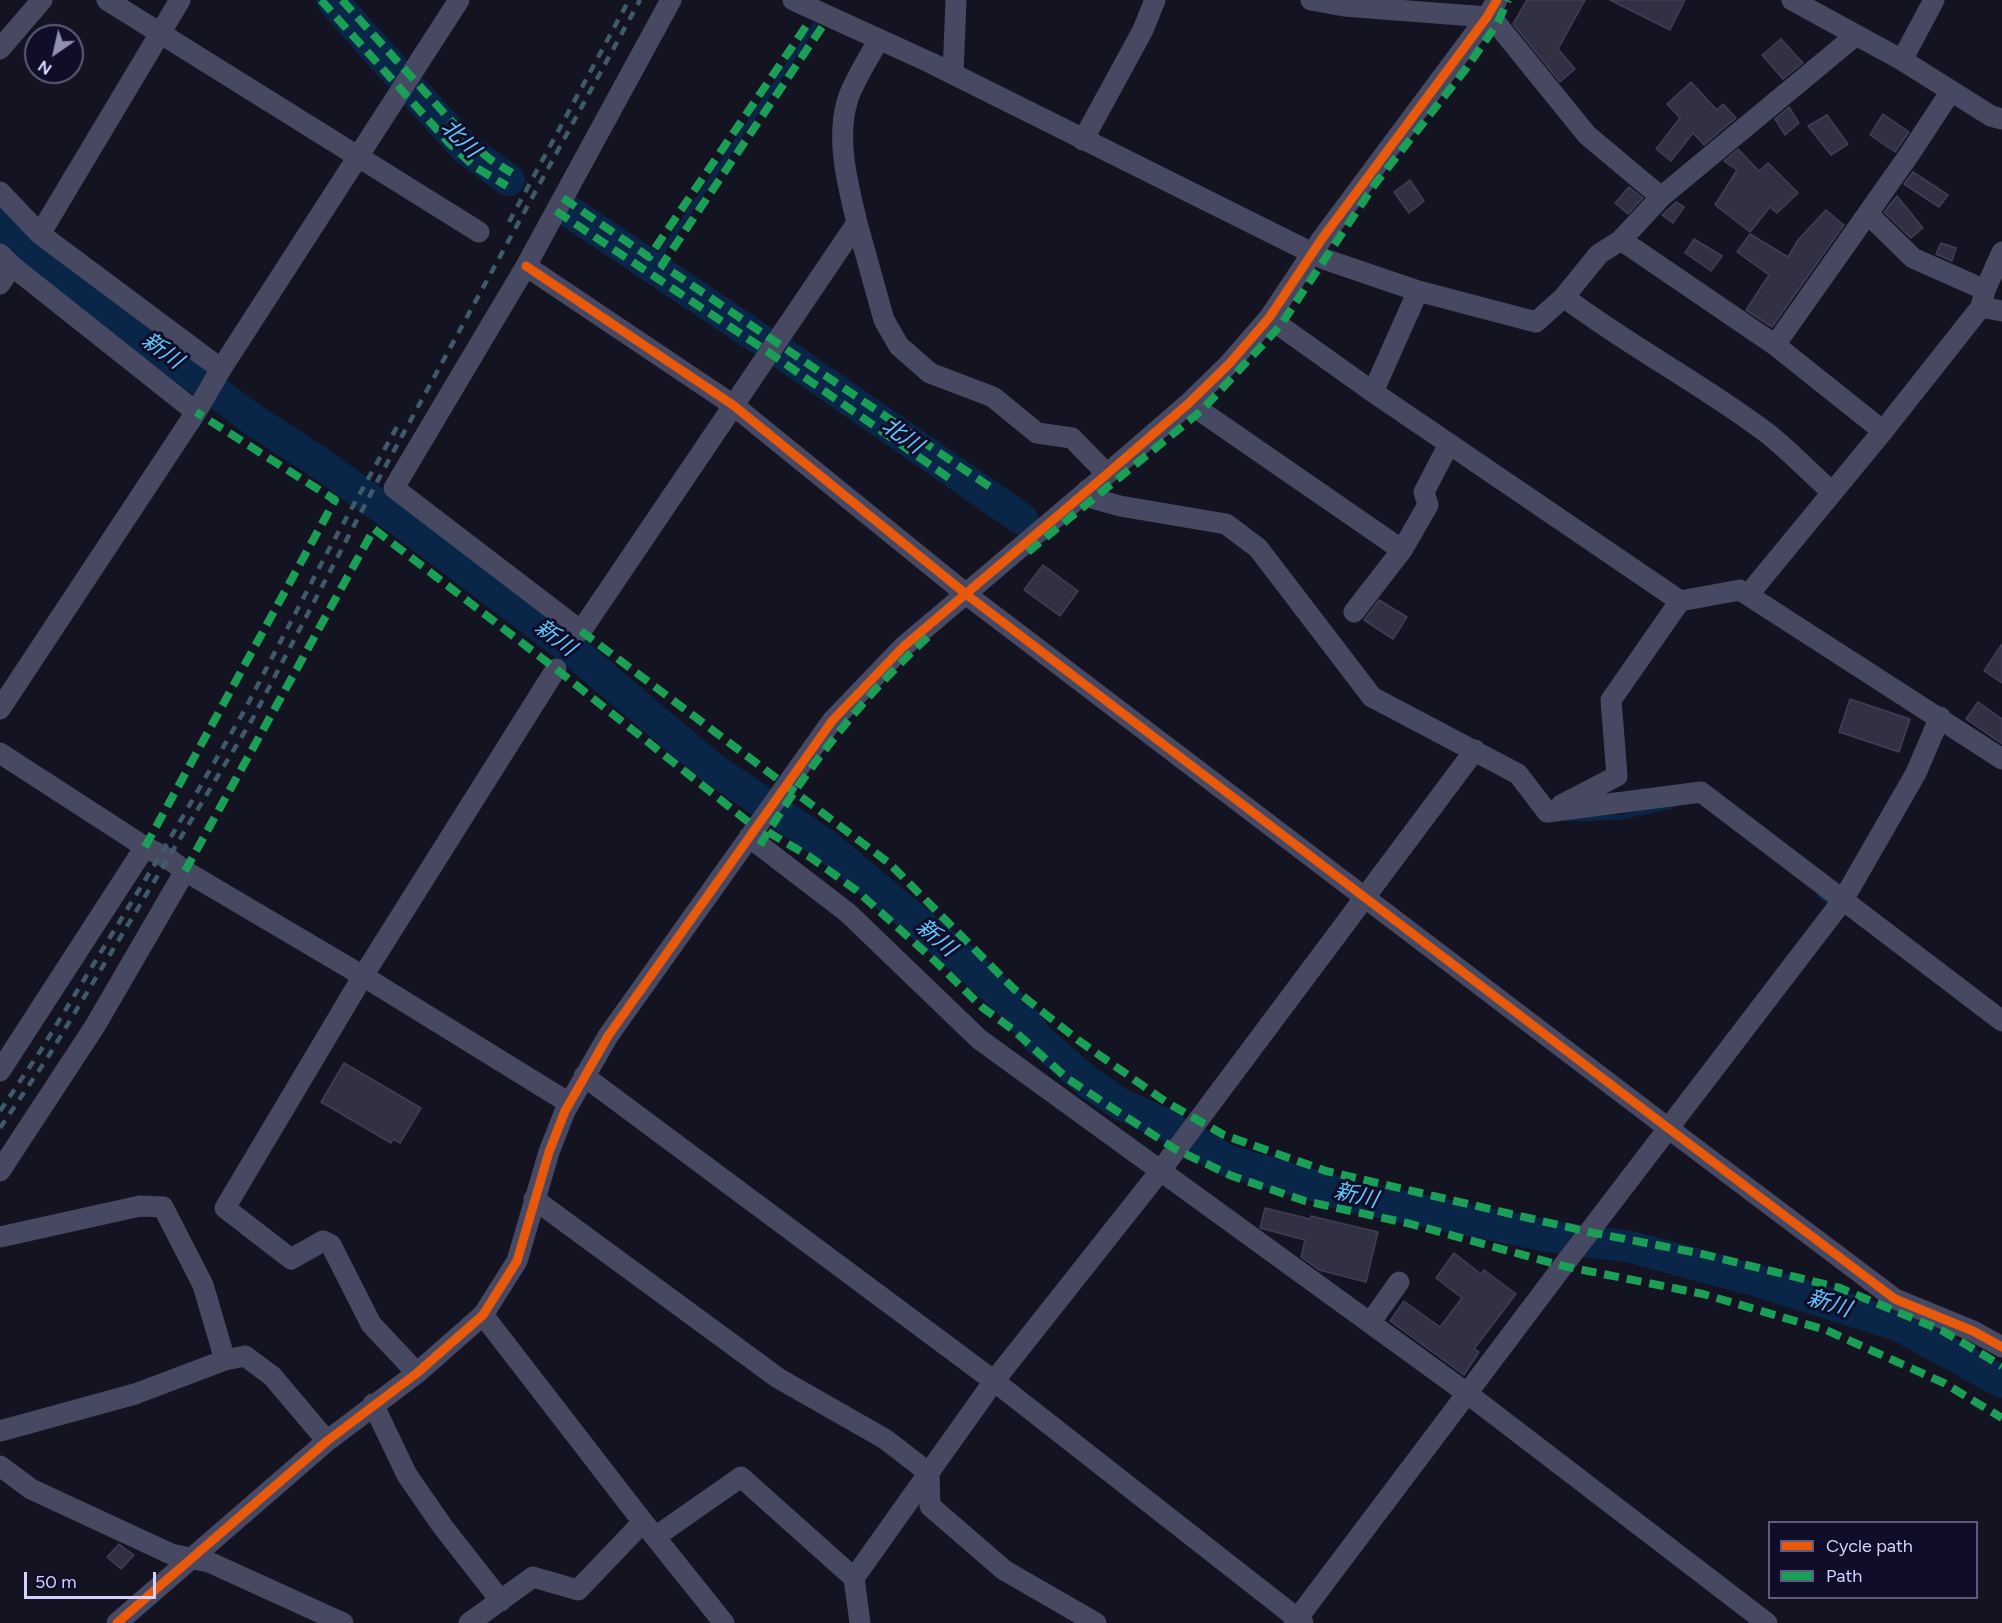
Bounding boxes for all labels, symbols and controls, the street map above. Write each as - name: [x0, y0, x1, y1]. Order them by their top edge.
- north arrow: [24, 24, 84, 84]
- text: N: [34, 56, 55, 79]
- water label: 北川: [435, 114, 485, 164]
- water label: 新川: [136, 327, 188, 375]
- water label: 北川: [876, 413, 928, 459]
- water label: 新川: [529, 614, 581, 662]
- water label: 新川: [911, 914, 961, 962]
- water label: 新川: [1332, 1178, 1380, 1214]
- water label: 新川: [1804, 1285, 1854, 1323]
- legend: [1768, 1521, 1978, 1599]
- text: Cycle path: [1826, 1535, 1913, 1557]
- scale bar: [27, 1560, 159, 1598]
- text: Path: [1826, 1565, 1862, 1587]
- text: 50 m: [35, 1571, 77, 1593]

